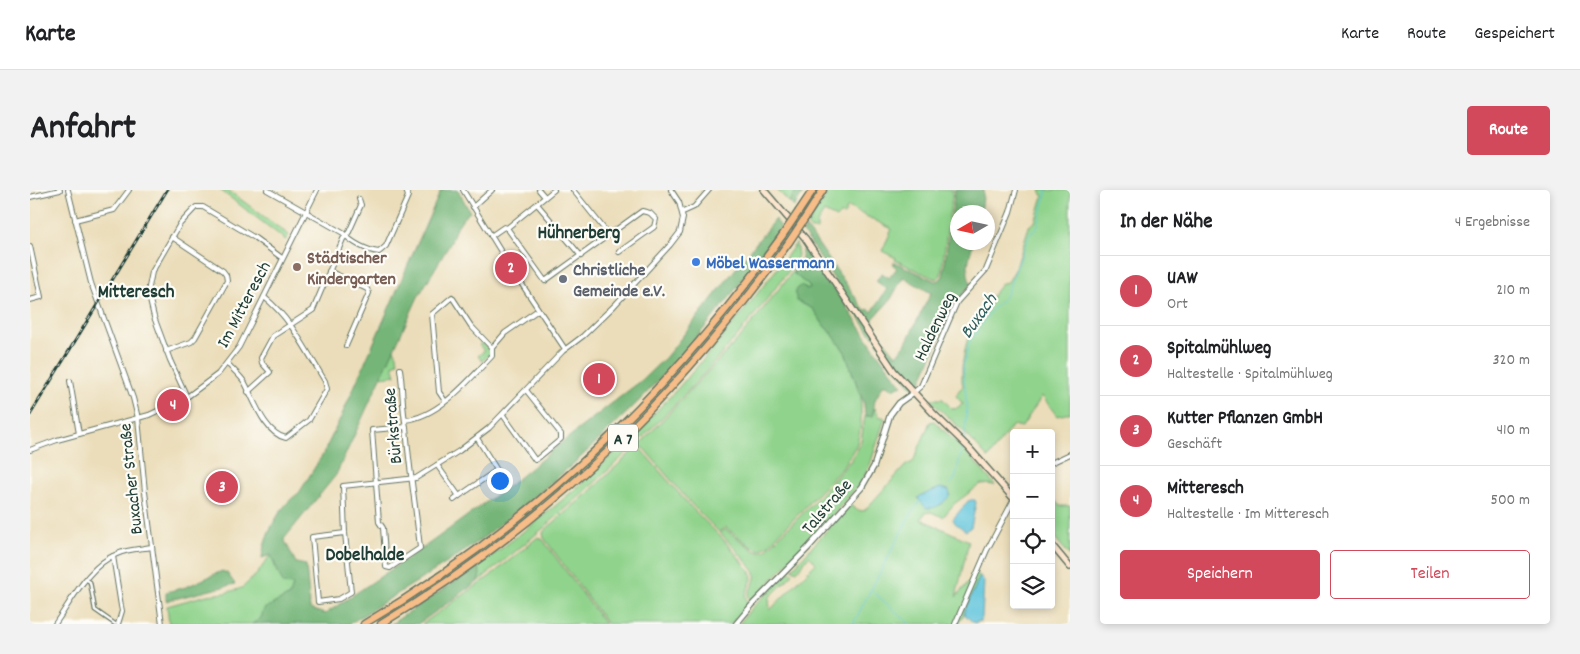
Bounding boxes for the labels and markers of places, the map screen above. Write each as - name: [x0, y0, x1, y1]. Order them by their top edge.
- place label: Städtischer Kindergarten: [307, 247, 396, 293]
- pin: 2: [495, 249, 527, 287]
- place label: Möbel Wassermann: [706, 252, 835, 277]
- marker: Möbel Wassermann: [690, 256, 702, 268]
- place label: Christliche Gemeinde e.V.: [573, 259, 665, 305]
- marker: Städtischer Kindergarten: [291, 261, 303, 273]
- marker: Christliche Gemeinde e.V.: [557, 273, 569, 285]
- pin: 1: [583, 360, 615, 398]
- pin: 4: [157, 386, 189, 424]
- pin: 3: [206, 468, 238, 506]

